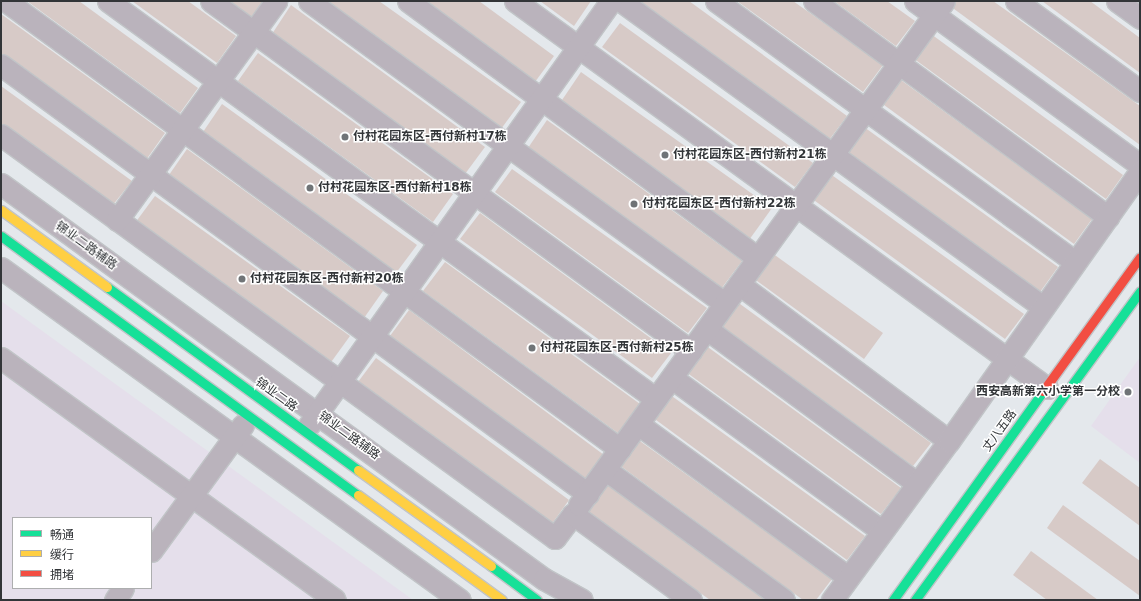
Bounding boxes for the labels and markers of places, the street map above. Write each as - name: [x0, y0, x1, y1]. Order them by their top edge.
- place label: 付村花园东区-西付新村17栋: [353, 130, 507, 144]
- marker: 付村花园东区-西付新村17栋: [340, 132, 350, 142]
- place label: 付村花园东区-西付新村21栋: [673, 148, 827, 162]
- marker: 付村花园东区-西付新村21栋: [660, 150, 670, 160]
- place label: 付村花园东区-西付新村18栋: [318, 181, 472, 195]
- marker: 付村花园东区-西付新村18栋: [305, 183, 315, 193]
- place label: 付村花园东区-西付新村22栋: [642, 197, 796, 211]
- marker: 付村花园东区-西付新村22栋: [629, 199, 639, 209]
- place label: 付村花园东区-西付新村20栋: [250, 272, 404, 286]
- marker: 付村花园东区-西付新村20栋: [237, 274, 247, 284]
- place label: 付村花园东区-西付新村25栋: [540, 341, 694, 355]
- marker: 付村花园东区-西付新村25栋: [527, 343, 537, 353]
- place label: 西安高新第六小学第一分校: [976, 385, 1120, 399]
- marker: 西安高新第六小学第一分校: [1123, 387, 1133, 397]

